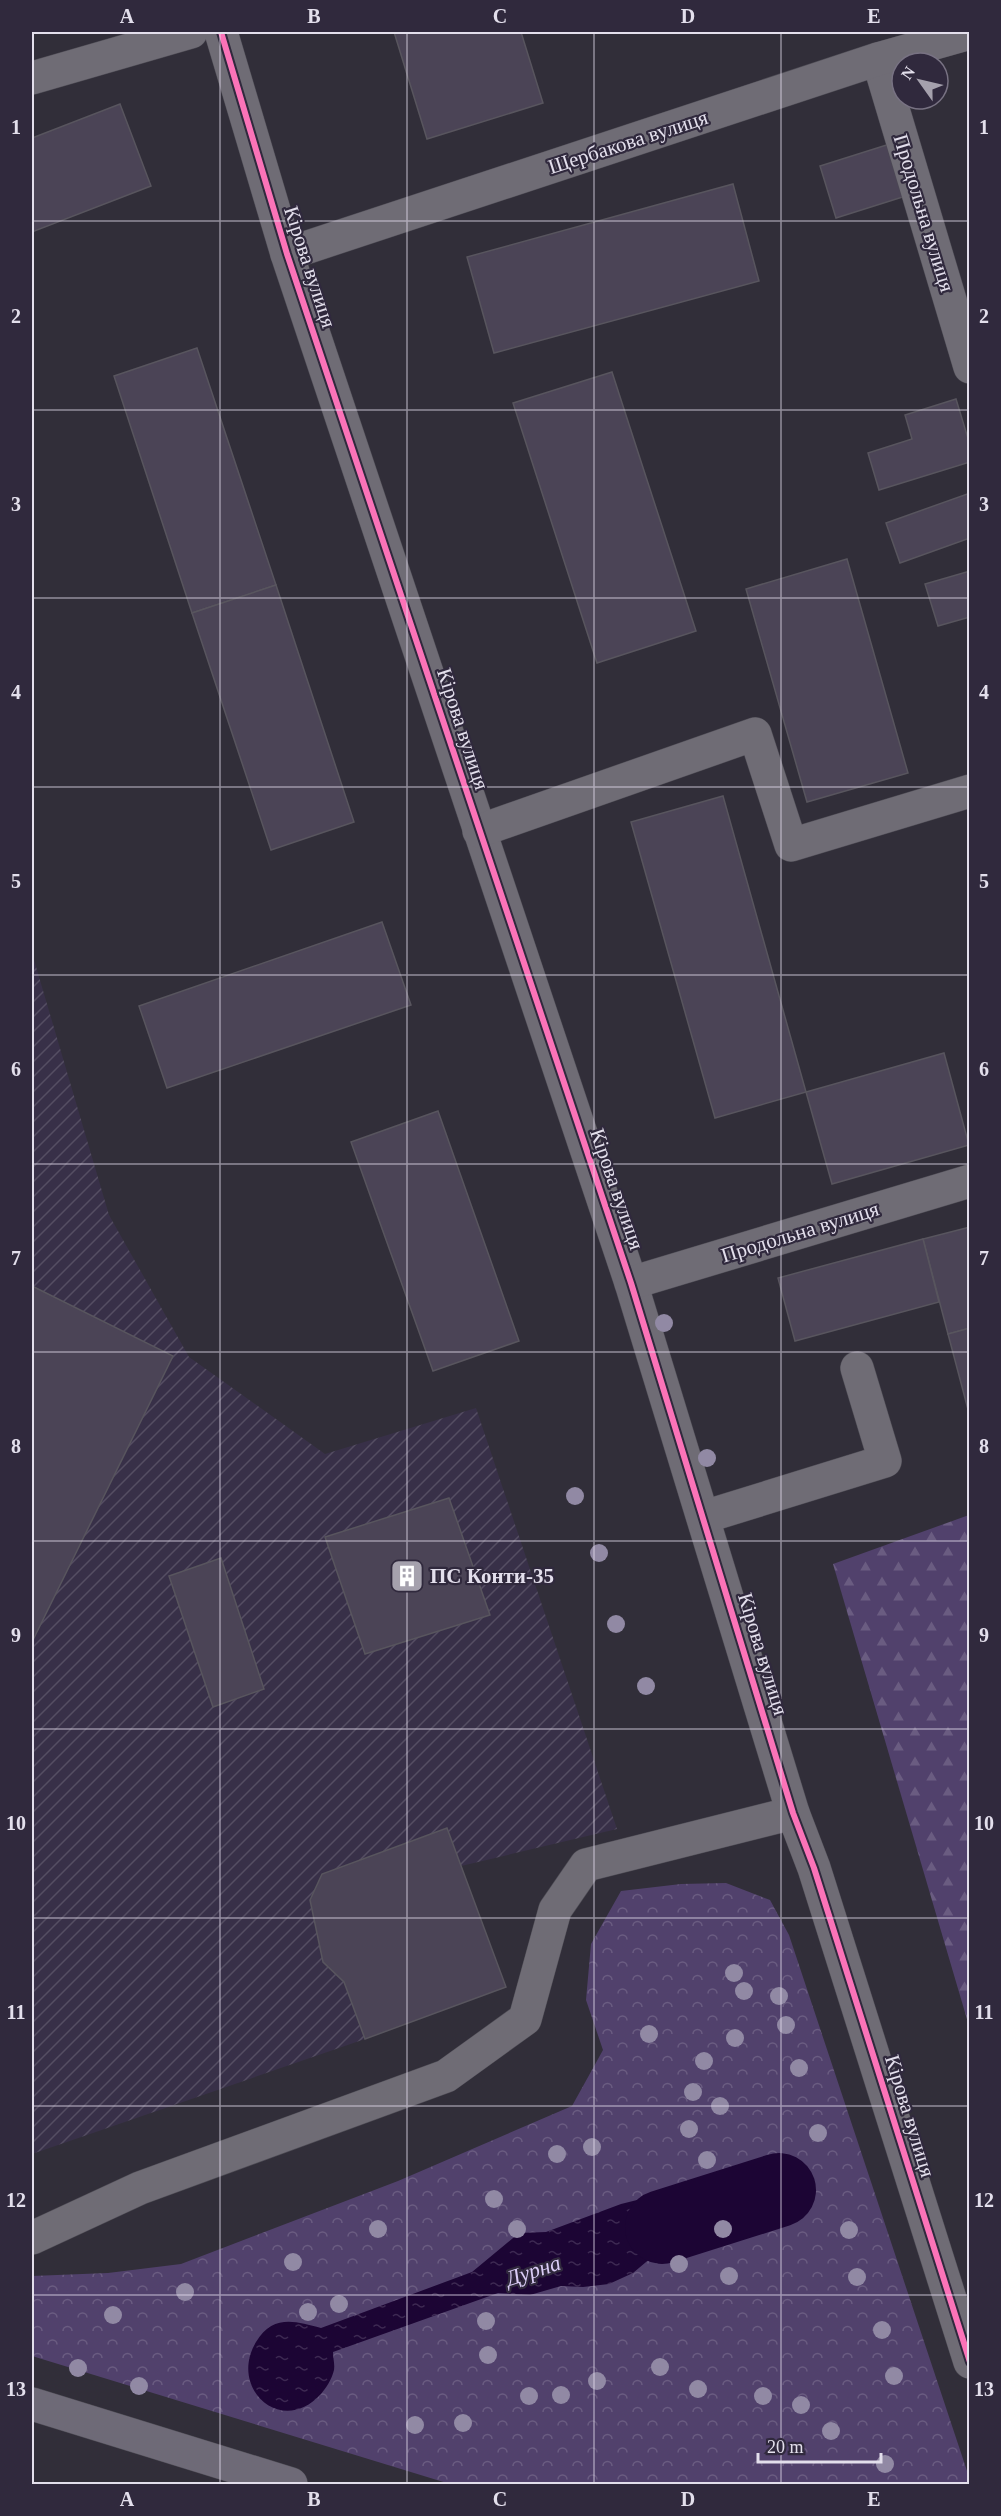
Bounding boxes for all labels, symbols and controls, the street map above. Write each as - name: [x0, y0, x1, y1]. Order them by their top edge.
- text: A: [120, 5, 135, 27]
- text: B: [307, 5, 321, 27]
- text: C: [493, 5, 507, 27]
- text: D: [681, 5, 695, 27]
- text: E: [867, 5, 881, 27]
- north arrow: [890, 51, 950, 111]
- text: N: [898, 63, 919, 82]
- street label: Щербакова вулиця: [545, 105, 711, 179]
- text: 1: [11, 116, 21, 138]
- text: 1: [979, 116, 989, 138]
- street label: Продольна вулиця: [889, 131, 960, 295]
- street label: Кірова вулиця: [279, 203, 341, 331]
- text: 2: [11, 305, 21, 327]
- text: 2: [979, 305, 989, 327]
- text: 3: [11, 493, 21, 515]
- text: 3: [979, 493, 989, 515]
- street label: Кірова вулиця: [432, 665, 494, 793]
- text: 4: [11, 681, 21, 703]
- text: 4: [979, 681, 989, 703]
- text: 5: [11, 870, 21, 892]
- text: 5: [979, 870, 989, 892]
- text: 6: [11, 1058, 21, 1080]
- text: 6: [979, 1058, 989, 1080]
- street label: Кірова вулиця: [585, 1125, 649, 1253]
- street label: Продольна вулиця: [718, 1196, 882, 1267]
- text: 7: [11, 1247, 21, 1269]
- text: 7: [979, 1247, 989, 1269]
- text: 8: [11, 1435, 21, 1457]
- text: 8: [979, 1435, 989, 1457]
- building icon: ПС Конти-35: [389, 1558, 425, 1594]
- place label: ПС Конти-35: [430, 1564, 554, 1588]
- street label: Кірова вулиця: [733, 1590, 793, 1718]
- text: 9: [11, 1624, 21, 1646]
- text: 9: [979, 1624, 989, 1646]
- text: 10: [6, 1812, 26, 1834]
- text: 10: [974, 1812, 994, 1834]
- text: 11: [7, 2001, 25, 2023]
- text: 11: [975, 2001, 993, 2023]
- street label: Кірова вулиця: [880, 2052, 940, 2180]
- text: 12: [6, 2189, 26, 2211]
- text: 12: [974, 2189, 994, 2211]
- water label: Дурна: [501, 2250, 564, 2292]
- text: 13: [6, 2378, 26, 2400]
- text: 13: [974, 2378, 994, 2400]
- scale bar: [758, 2426, 881, 2464]
- text: 20 m: [767, 2437, 804, 2457]
- text: A: [120, 2488, 135, 2510]
- text: B: [307, 2488, 321, 2510]
- text: C: [493, 2488, 507, 2510]
- text: D: [681, 2488, 695, 2510]
- text: E: [867, 2488, 881, 2510]

